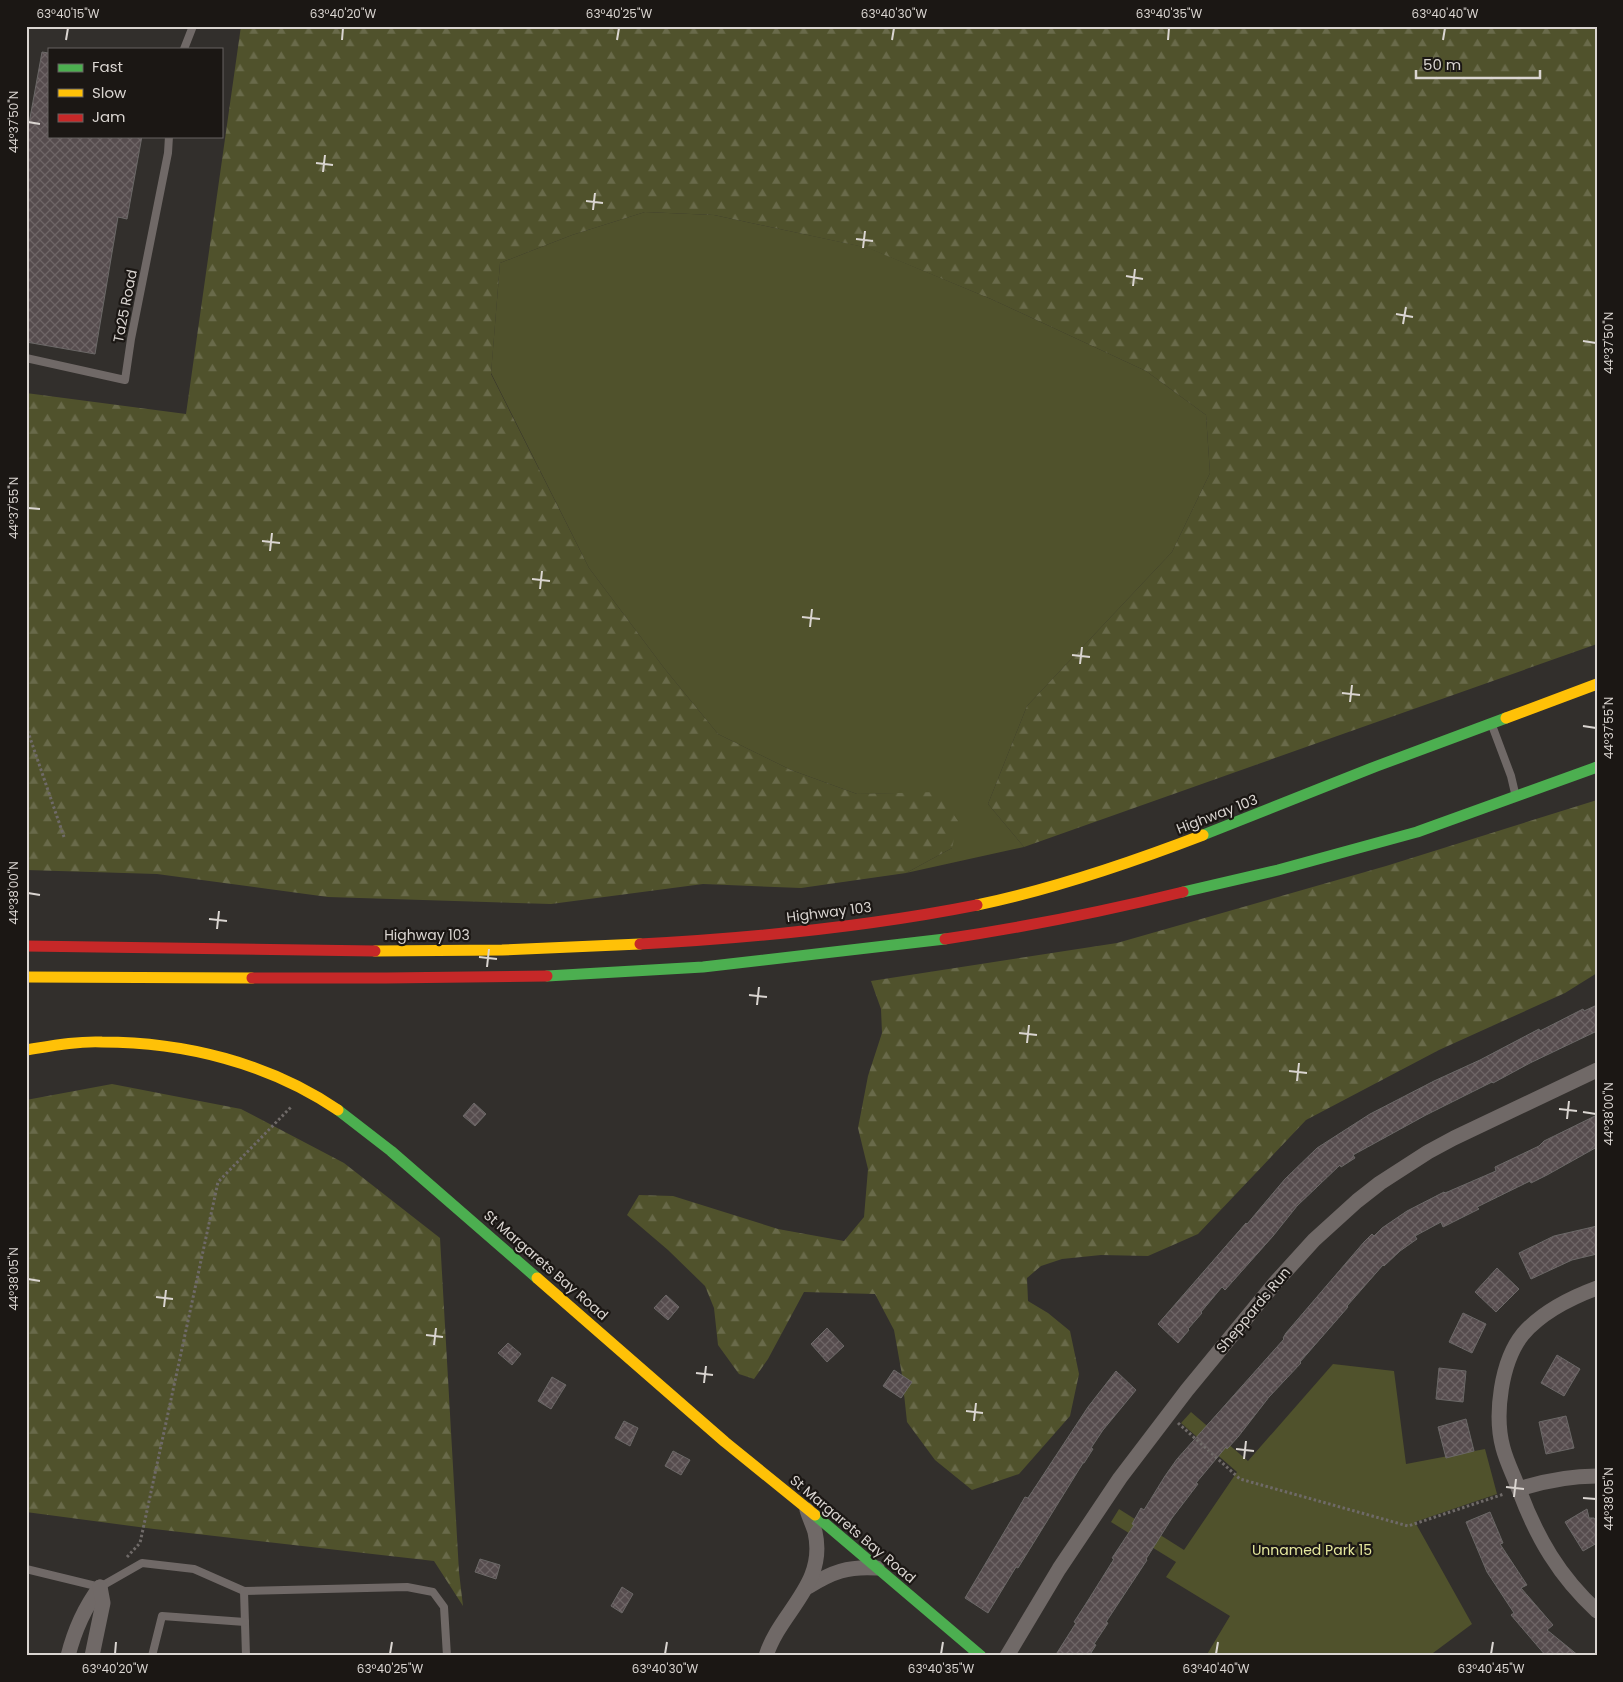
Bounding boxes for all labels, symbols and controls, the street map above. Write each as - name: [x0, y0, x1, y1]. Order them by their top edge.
- text: 63°40'15"W: [36, 5, 100, 22]
- text: 63°40'20"W: [310, 5, 376, 22]
- text: 63°40'25"W: [586, 5, 652, 22]
- text: 63°40'30"W: [861, 5, 927, 22]
- text: 63°40'35"W: [1136, 5, 1202, 22]
- text: 63°40'40"W: [1412, 5, 1479, 22]
- legend: [48, 48, 222, 138]
- scale bar: [1416, 48, 1539, 80]
- text: 50 m: [1423, 54, 1461, 75]
- text: Fast: [92, 56, 123, 77]
- text: Slow: [92, 82, 127, 103]
- text: 44°37'50"N: [5, 91, 22, 153]
- text: Jam: [92, 106, 126, 127]
- street label: Ta25 Road: [108, 268, 142, 344]
- text: 44°37'50"N: [1600, 312, 1617, 374]
- text: 44°37'55"N: [5, 477, 22, 539]
- text: 44°37'55"N: [1600, 697, 1617, 759]
- street label: Highway 103: [1173, 789, 1261, 839]
- text: 44°38'00"N: [5, 861, 22, 925]
- street label: Highway 103: [785, 897, 873, 927]
- street label: Highway 103: [384, 925, 470, 945]
- text: 44°38'00"N: [1600, 1082, 1617, 1146]
- street label: St Margarets Bay Road: [479, 1205, 613, 1325]
- text: 44°38'05"N: [5, 1247, 22, 1311]
- street label: Sheppards Run: [1211, 1263, 1295, 1357]
- text: 44°38'05"N: [1600, 1467, 1617, 1531]
- street label: St Margarets Bay Road: [786, 1470, 920, 1588]
- park label: Unnamed Park 15: [1252, 1540, 1372, 1560]
- text: 63°40'20"W: [82, 1660, 148, 1677]
- text: 63°40'25"W: [357, 1660, 423, 1677]
- text: 63°40'30"W: [632, 1660, 698, 1677]
- text: 63°40'35"W: [908, 1660, 974, 1677]
- text: 63°40'40"W: [1183, 1660, 1250, 1677]
- text: 63°40'45"W: [1458, 1660, 1525, 1677]

